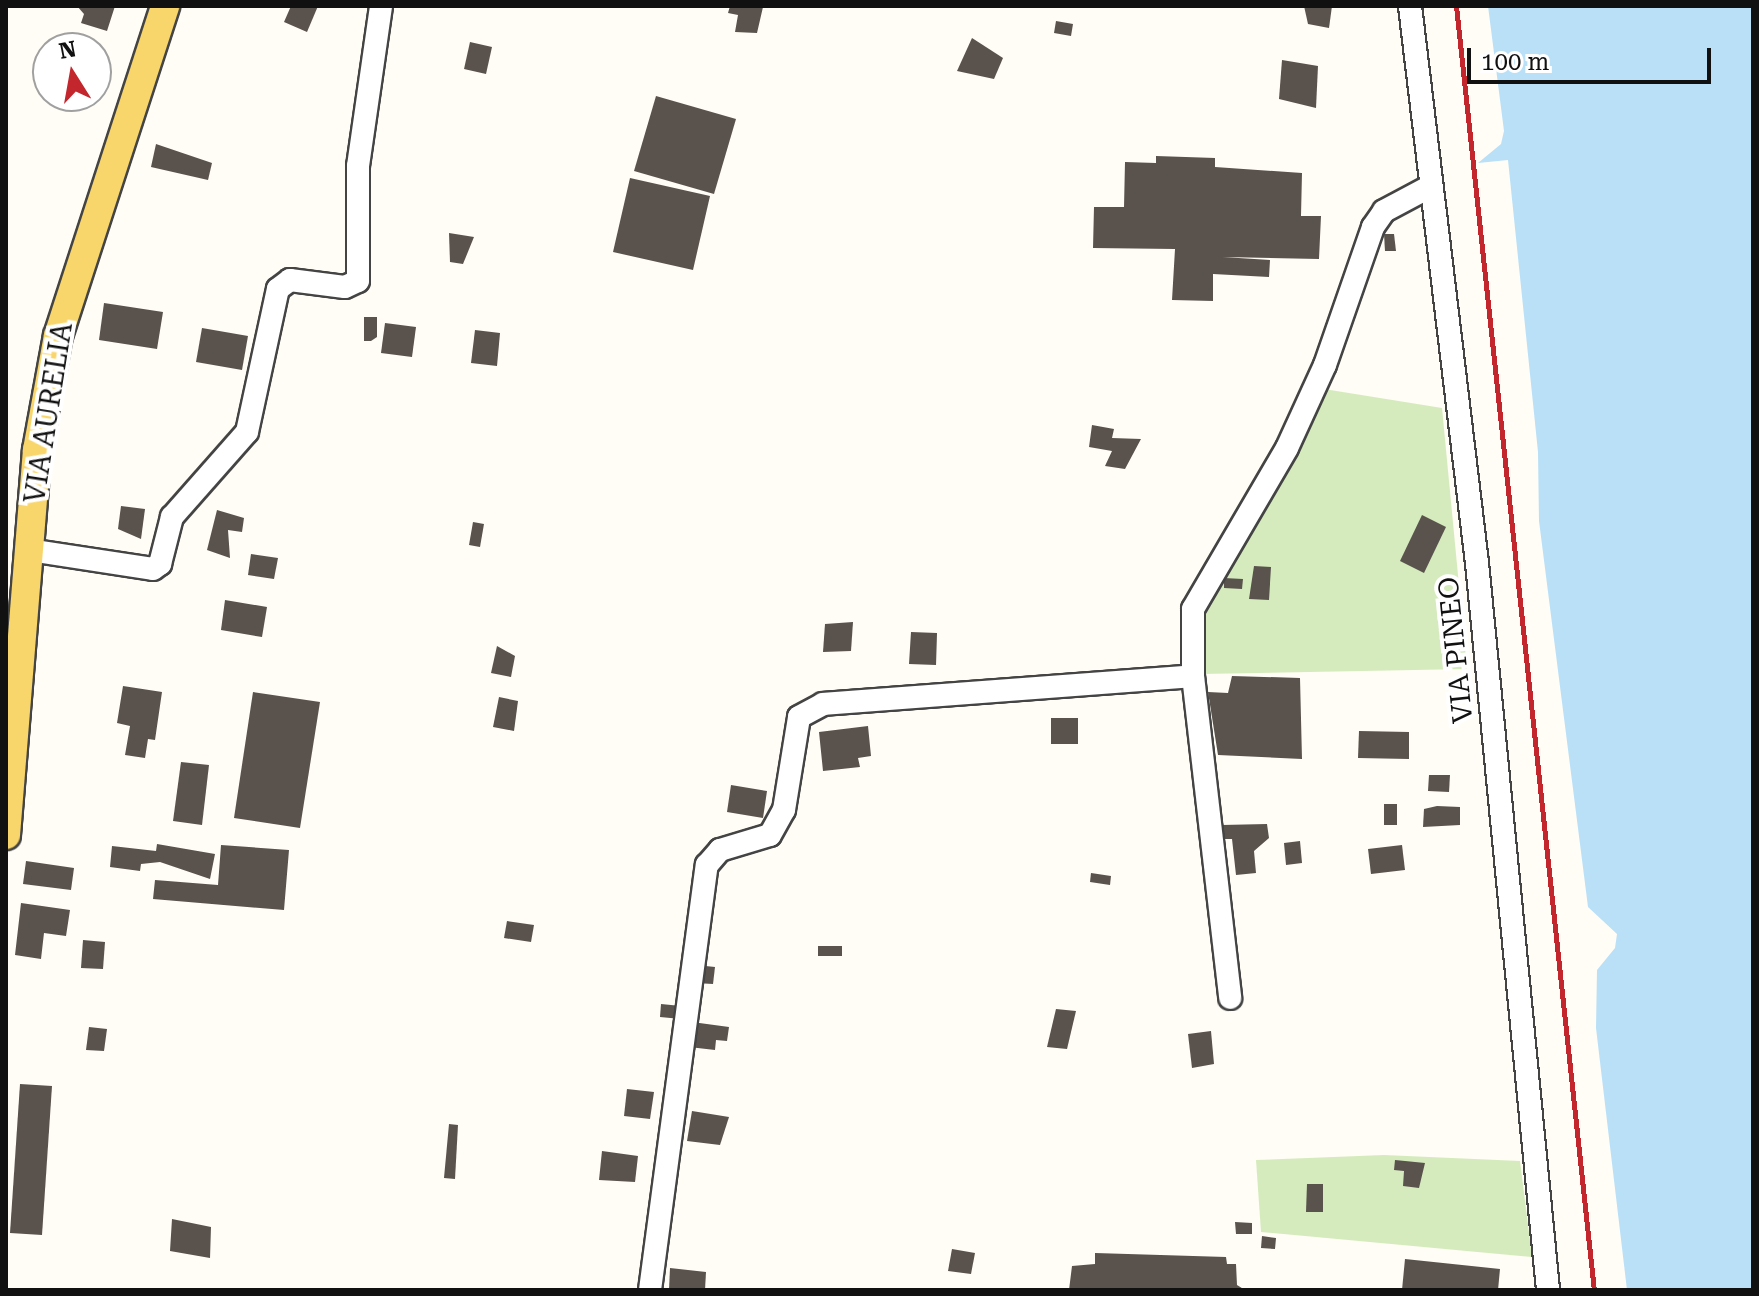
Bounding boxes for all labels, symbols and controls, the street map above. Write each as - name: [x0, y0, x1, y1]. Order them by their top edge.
- north arrow: [32, 32, 112, 112]
- scale bar: [1471, 32, 1715, 82]
- text: N: [57, 36, 78, 64]
- text: 100 m: [1481, 48, 1549, 76]
- street label: VIA AURELIA: [18, 320, 80, 506]
- street label: VIA PINEO: [1432, 575, 1480, 725]

